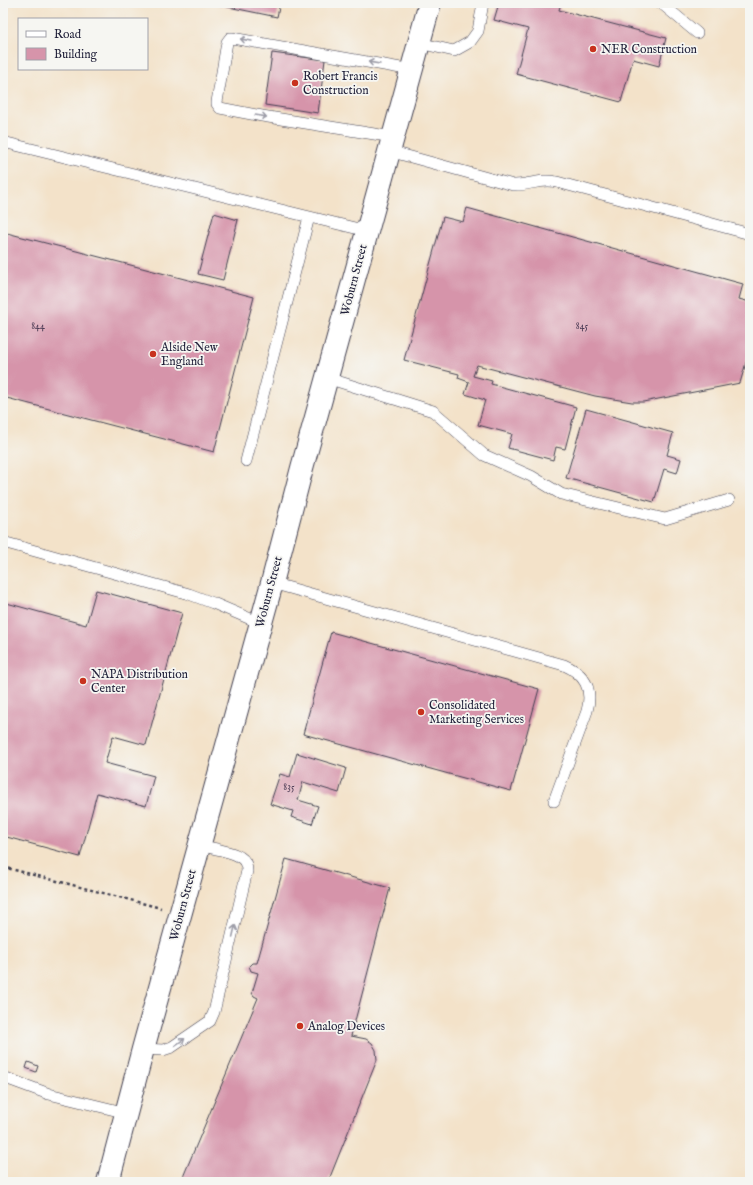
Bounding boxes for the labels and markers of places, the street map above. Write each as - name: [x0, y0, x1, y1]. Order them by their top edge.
- place label: NER Construction: [601, 42, 698, 57]
- marker: NER Construction: [588, 44, 598, 54]
- place label: Robert Francis Construction: [303, 69, 378, 98]
- marker: Robert Francis Construction: [290, 78, 300, 88]
- place label: Alside New England: [160, 340, 219, 369]
- marker: Alside New England: [148, 349, 158, 359]
- place label: NAPA Distribution Center: [91, 667, 189, 696]
- marker: NAPA Distribution Center: [78, 676, 88, 686]
- place label: Consolidated Marketing Services: [429, 698, 524, 727]
- marker: Consolidated Marketing Services: [416, 707, 426, 717]
- place label: Analog Devices: [307, 1019, 385, 1034]
- marker: Analog Devices: [295, 1021, 305, 1031]

